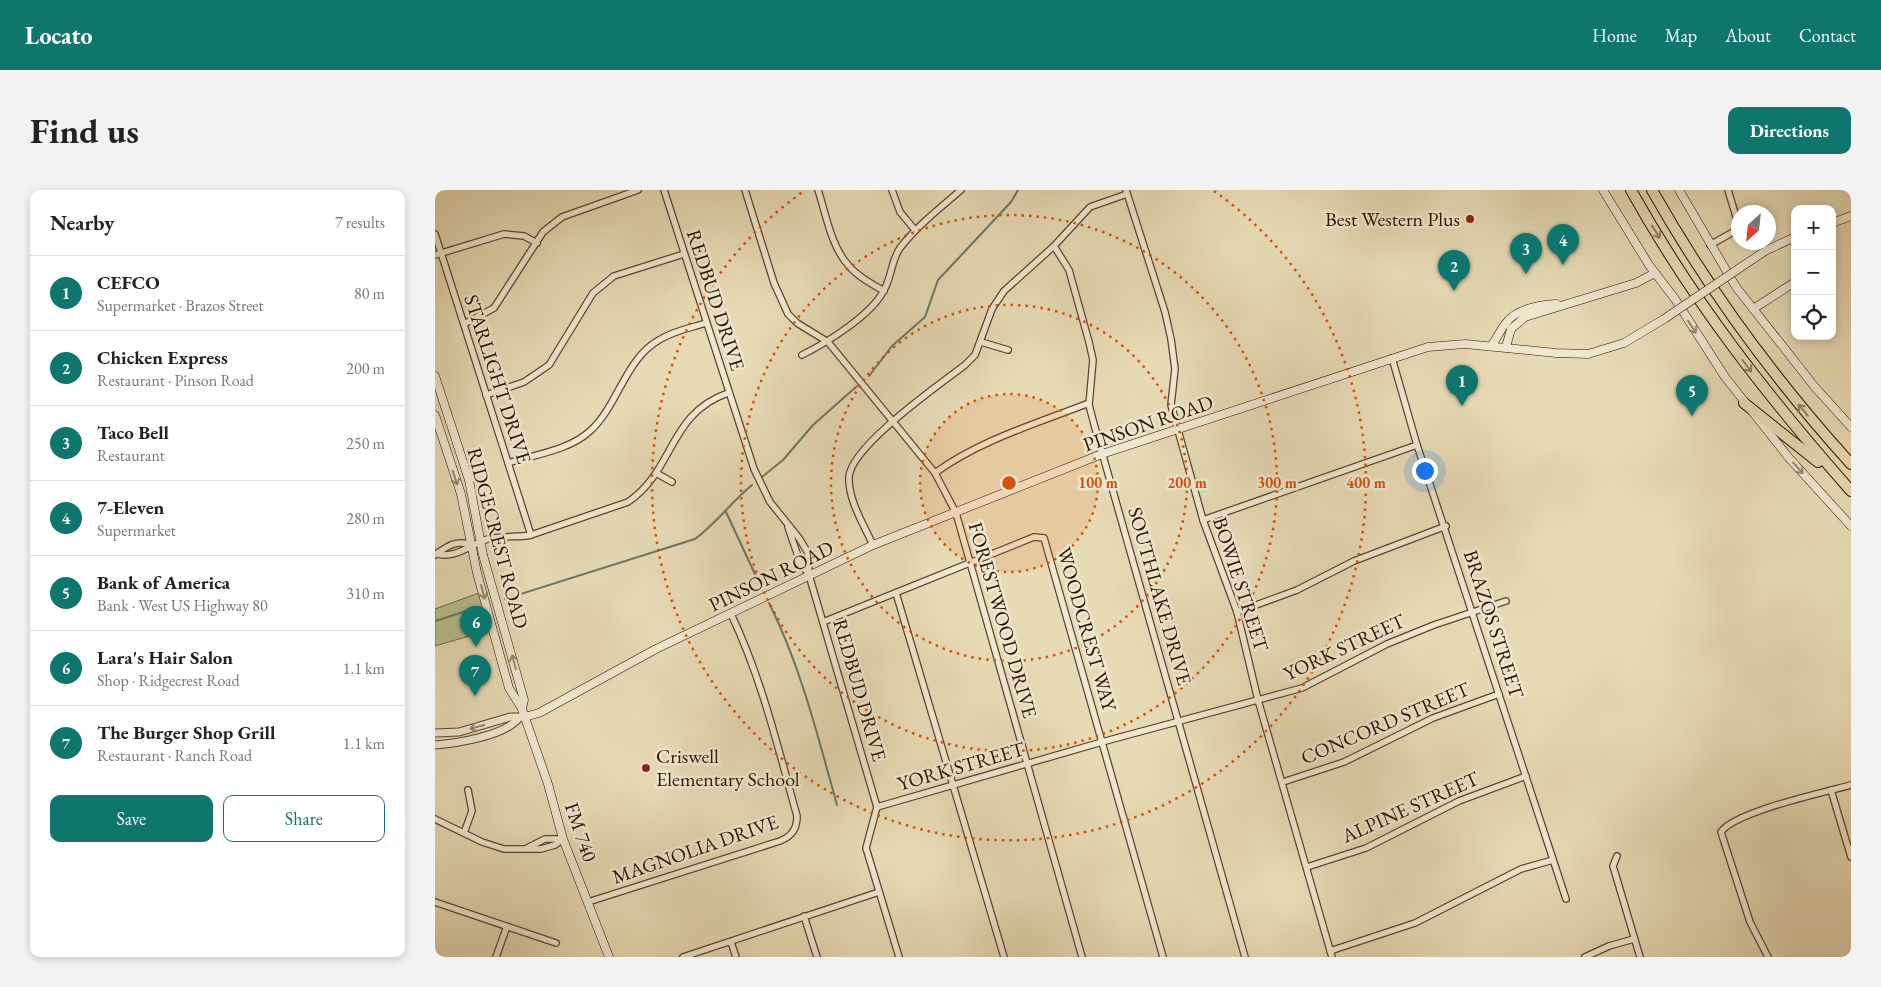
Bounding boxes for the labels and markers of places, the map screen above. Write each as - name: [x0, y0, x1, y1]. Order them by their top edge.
- place label: Best Western Plus: [1325, 206, 1460, 232]
- marker: Best Western Plus: [1464, 213, 1476, 225]
- pin: 4: [1547, 224, 1579, 265]
- pin: 3: [1510, 233, 1542, 274]
- pin: 2: [1438, 250, 1470, 291]
- pin: 1: [1446, 365, 1478, 406]
- pin: 5: [1676, 375, 1708, 416]
- centre of rings: [1000, 474, 1018, 492]
- pin: 6: [460, 606, 492, 647]
- pin: 7: [459, 655, 491, 696]
- place label: Criswell Elementary School: [656, 743, 800, 792]
- marker: Criswell Elementary School: [640, 762, 652, 774]

